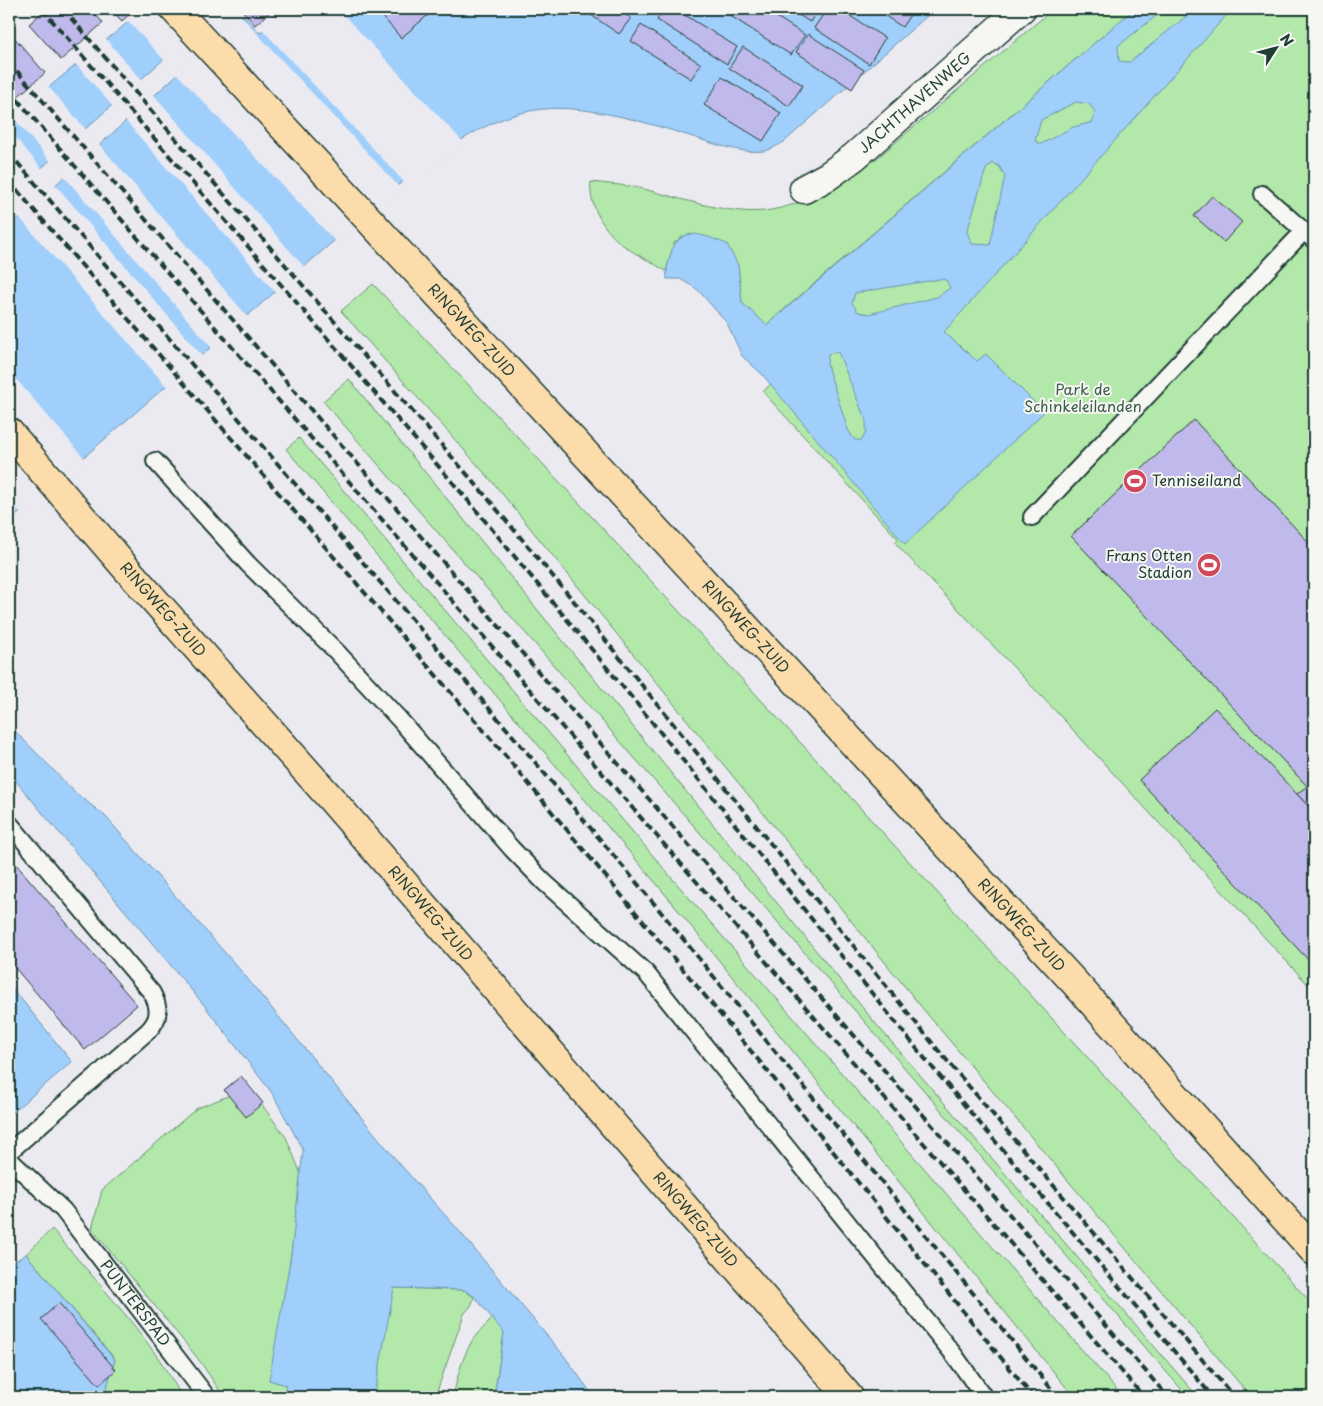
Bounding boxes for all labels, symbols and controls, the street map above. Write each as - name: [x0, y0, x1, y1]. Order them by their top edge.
- north arrow: [1250, 22, 1300, 72]
- text: N: [1275, 29, 1299, 51]
- street label: JACHTHAVENWEG: [853, 46, 975, 158]
- street label: RINGWEG-ZUID: [423, 278, 522, 381]
- park label: Park de Schinkeleilanden: [1024, 377, 1142, 417]
- sports icon: Tenniseiland: [1122, 468, 1148, 494]
- place label: Tenniseiland: [1152, 468, 1241, 491]
- place label: Frans Otten Stadion: [1106, 543, 1192, 583]
- sports icon: Frans Otten Stadion: [1196, 552, 1222, 578]
- street label: RINGWEG-ZUID: [115, 556, 213, 661]
- street label: RINGWEG-ZUID: [698, 574, 796, 678]
- street label: RINGWEG-ZUID: [384, 860, 480, 966]
- street label: RINGWEG-ZUID: [973, 872, 1072, 976]
- street label: RINGWEG-ZUID: [649, 1166, 745, 1272]
- street label: PUNTERSPAD: [95, 1254, 177, 1351]

